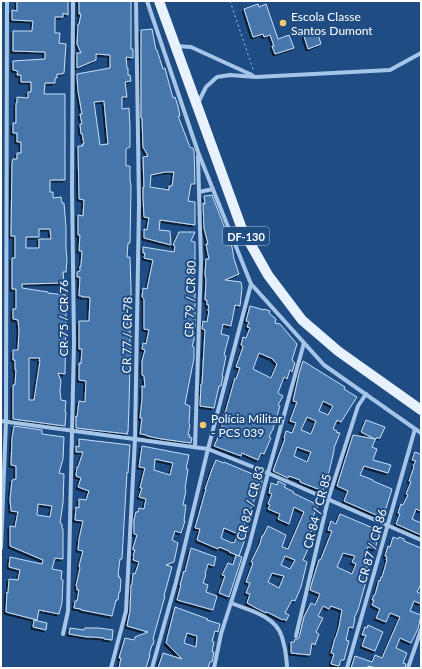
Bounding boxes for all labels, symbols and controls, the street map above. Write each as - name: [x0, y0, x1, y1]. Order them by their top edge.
- place label: Escola Classe Santos Dumont: [291, 9, 373, 38]
- marker: Escola Classe Santos Dumont: [278, 18, 288, 28]
- road number: DF-130: [223, 227, 269, 245]
- street label: CR 79 / CR 80: [181, 260, 199, 338]
- street label: CR 75 / CR 76: [56, 280, 71, 356]
- street label: CR 77 / CR 78: [119, 297, 135, 373]
- place label: Polícia Militar - PCS 039: [211, 411, 283, 440]
- marker: Polícia Militar - PCS 039: [198, 420, 208, 430]
- street label: CR 82 / CR 83: [233, 464, 267, 542]
- street label: CR 84 / CR 85: [300, 472, 334, 550]
- street label: CR 87 / CR 86: [354, 507, 390, 585]

